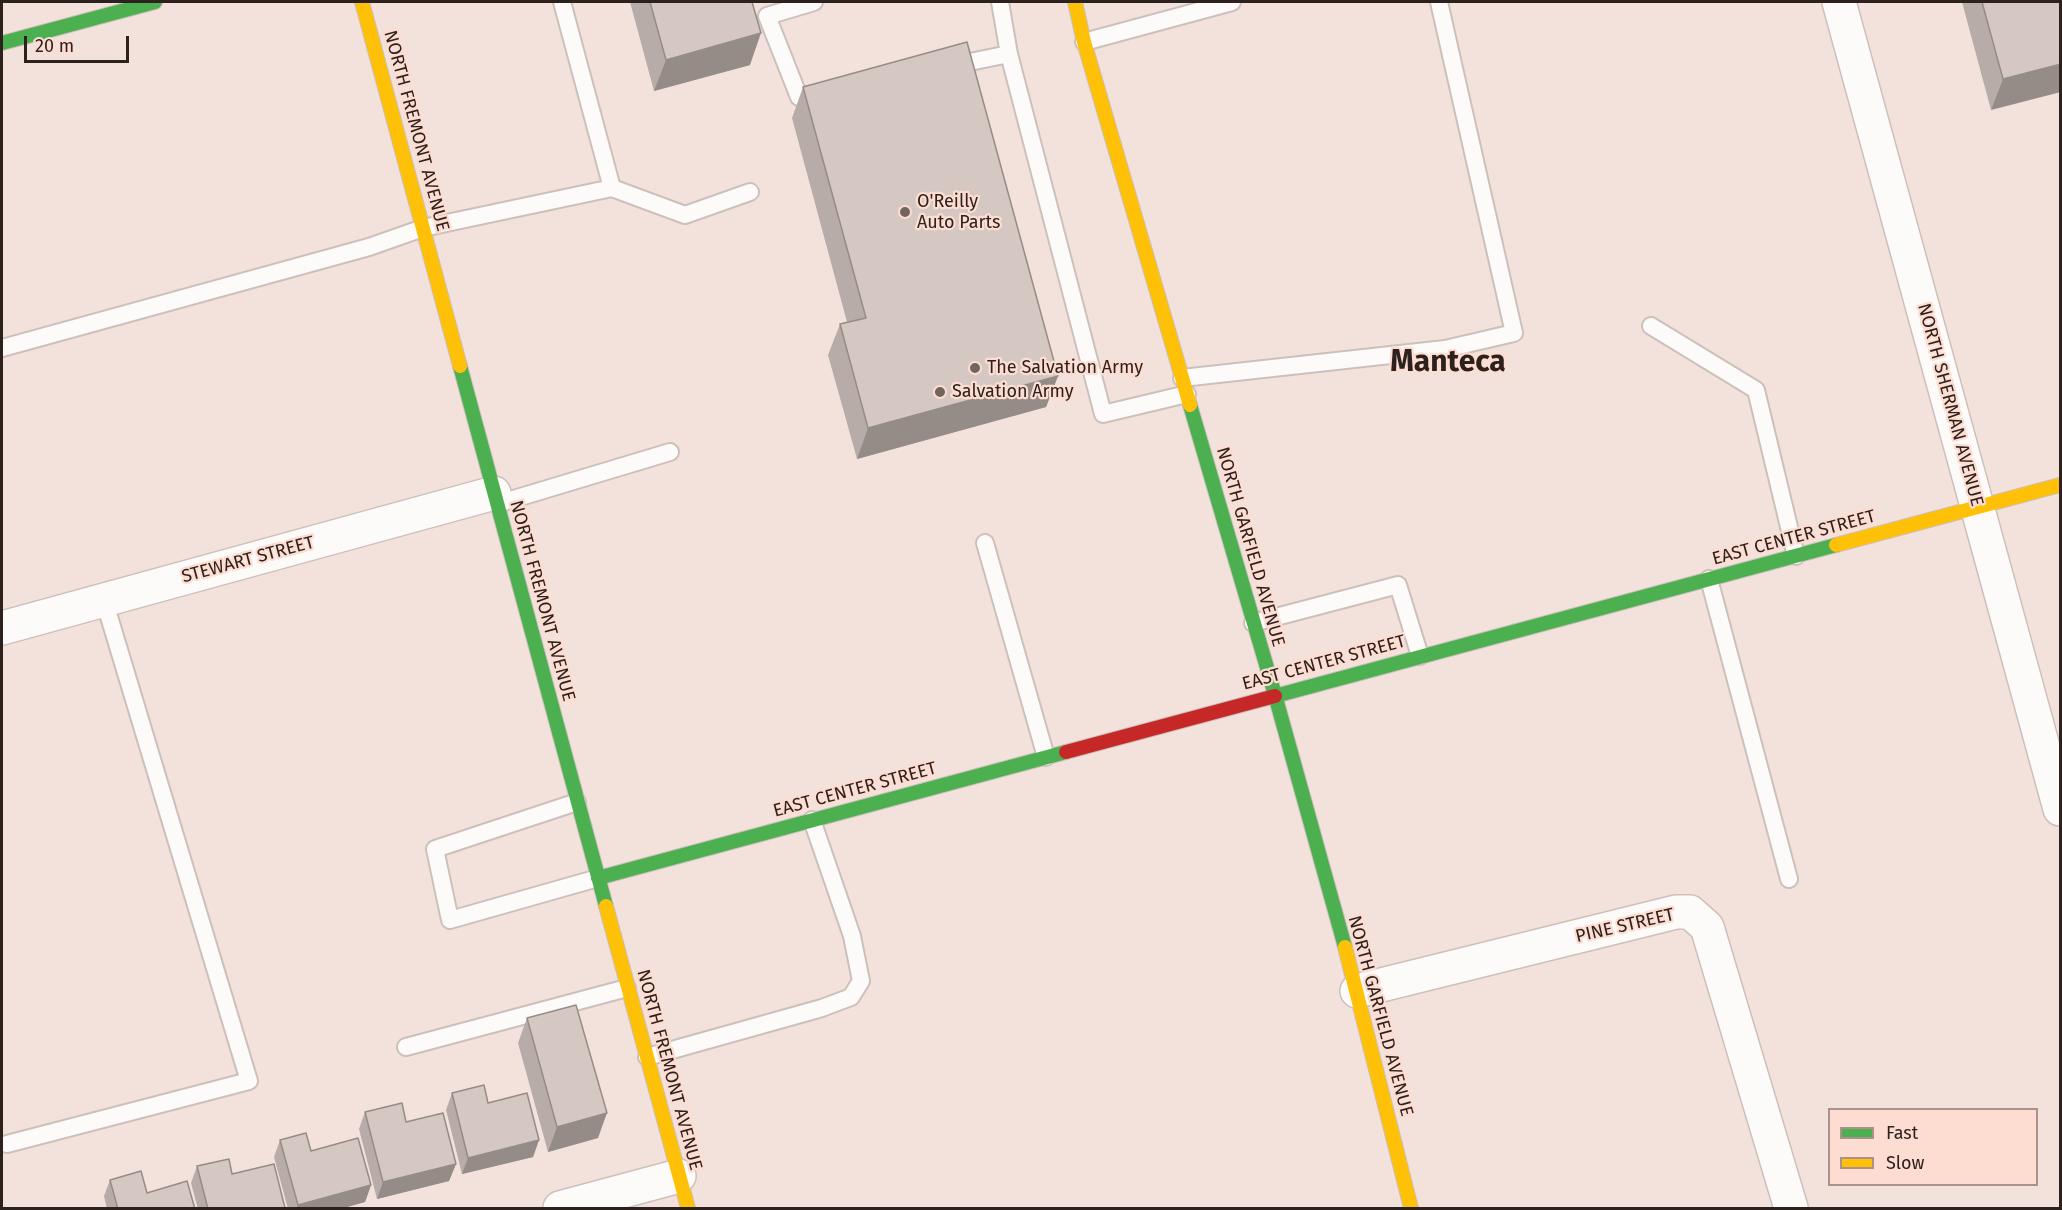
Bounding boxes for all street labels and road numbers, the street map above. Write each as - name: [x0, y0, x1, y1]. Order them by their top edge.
- street label: NORTH FREMONT AVENUE: [379, 28, 453, 234]
- street label: NORTH SHERMAN AVENUE: [1913, 301, 1987, 509]
- street label: NORTH GARFIELD AVENUE: [1211, 445, 1289, 649]
- street label: NORTH FREMONT AVENUE: [505, 498, 579, 704]
- street label: EAST CENTER STREET: [1710, 506, 1878, 570]
- street label: STEWART STREET: [179, 532, 317, 588]
- street label: EAST CENTER STREET: [1240, 631, 1408, 695]
- street label: EAST CENTER STREET: [771, 758, 939, 822]
- street label: PINE STREET: [1574, 904, 1676, 948]
- street label: NORTH GARFIELD AVENUE: [1343, 913, 1417, 1119]
- street label: NORTH FREMONT AVENUE: [632, 967, 706, 1173]

